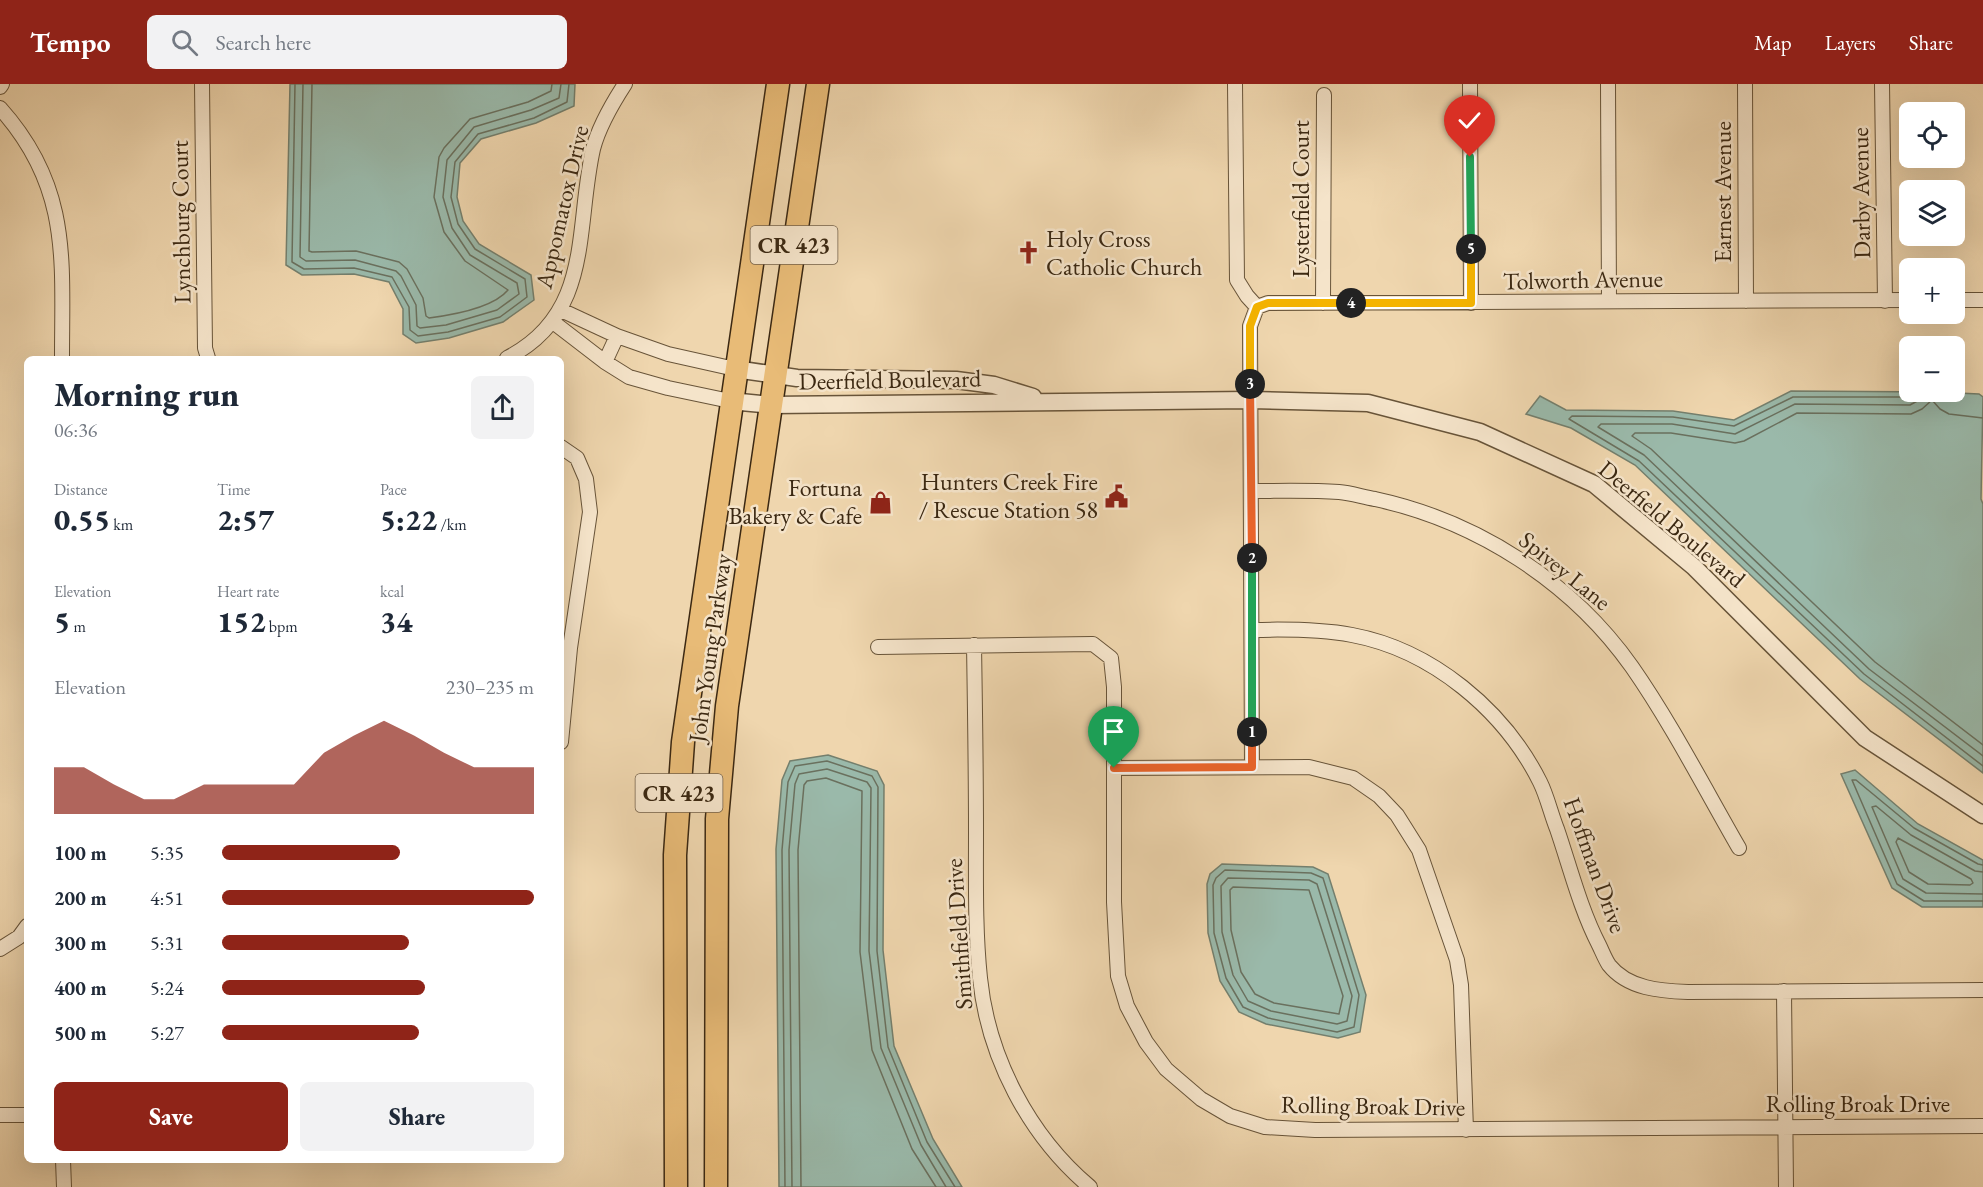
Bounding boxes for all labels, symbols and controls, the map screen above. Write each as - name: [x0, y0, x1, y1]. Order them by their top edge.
- search box: [147, 15, 567, 69]
- text: Tempo: [30, 24, 111, 60]
- icon: search: [168, 26, 201, 59]
- text: Search here: [216, 28, 311, 57]
- text: Map: [1754, 29, 1792, 56]
- text: Layers: [1825, 29, 1876, 56]
- text: Share: [1909, 29, 1953, 56]
- pin: [1444, 95, 1495, 157]
- map controls: [1899, 102, 1965, 402]
- button: locate: [1899, 102, 1965, 168]
- icon: check: [1453, 104, 1486, 137]
- street label: Lysterfield Court: [1285, 120, 1316, 278]
- street label: Earnest Avenue: [1707, 121, 1738, 263]
- street label: Appomatox Drive: [527, 122, 595, 293]
- street label: Darby Avenue: [1844, 127, 1877, 259]
- street label: Lynchburg Court: [164, 140, 197, 304]
- button: layers: [1899, 180, 1965, 246]
- place label: Holy Cross Catholic Church: [1046, 223, 1202, 282]
- road number: CR 423: [750, 226, 838, 264]
- pin: 5: [1456, 234, 1486, 264]
- text: 5: [1467, 238, 1475, 259]
- church icon: Holy Cross Catholic Church: [1015, 240, 1041, 266]
- button: +: [1899, 258, 1965, 324]
- street label: Tolworth Avenue: [1503, 263, 1663, 296]
- pin: 4: [1336, 288, 1366, 318]
- text: 4: [1347, 292, 1355, 313]
- button: −: [1899, 336, 1965, 402]
- street label: Deerfield Boulevard: [798, 362, 982, 397]
- pin: 3: [1235, 369, 1265, 399]
- text: Morning run: [54, 373, 239, 416]
- text: 3: [1246, 373, 1254, 394]
- button: share: [471, 376, 534, 439]
- text: 06:36: [54, 417, 97, 443]
- street label: Deerfield Boulevard: [1592, 453, 1753, 595]
- place label: Hunters Creek Fire / Rescue Station 58: [919, 466, 1098, 525]
- place label: Fortuna Bakery & Cafe: [728, 472, 862, 531]
- text: Distance: [54, 479, 107, 500]
- text: Time: [217, 479, 250, 500]
- text: Pace: [380, 479, 407, 500]
- public building icon: Hunters Creek Fire / Rescue Station 58: [1103, 483, 1129, 509]
- shop icon: Fortuna Bakery & Cafe: [867, 489, 893, 515]
- text: 0.55: [54, 500, 110, 539]
- text: 2:57: [217, 500, 274, 539]
- text: 5:22: [380, 500, 437, 539]
- text: km: [110, 514, 133, 535]
- text: /km: [437, 514, 467, 535]
- street label: Spivey Lane: [1513, 524, 1618, 617]
- pin: 2: [1237, 543, 1267, 573]
- text: 2: [1248, 547, 1256, 568]
- street label: John Young Parkway: [681, 551, 738, 746]
- text: Elevation: [54, 581, 112, 602]
- text: Heart rate: [217, 581, 279, 602]
- text: kcal: [380, 581, 404, 602]
- text: 5: [54, 602, 70, 641]
- text: 152: [217, 602, 266, 641]
- text: 34: [380, 602, 412, 641]
- text: m: [70, 616, 86, 637]
- text: bpm: [266, 616, 298, 637]
- text: Elevation: [54, 674, 126, 700]
- text: 230–235 m: [446, 674, 534, 700]
- pin: [1088, 706, 1139, 768]
- icon: arrive: [1097, 715, 1130, 748]
- pin: 1: [1237, 717, 1267, 747]
- text: 1: [1248, 721, 1256, 742]
- road number: CR 423: [636, 774, 722, 812]
- street label: Hoffman Drive: [1557, 793, 1634, 937]
- text: 100 m: [54, 840, 107, 866]
- text: 5:35: [150, 840, 184, 866]
- street label: Smithfield Drive: [938, 857, 979, 1011]
- text: 200 m: [54, 885, 107, 911]
- text: 4:51: [150, 885, 184, 911]
- text: 300 m: [54, 930, 107, 956]
- text: 5:31: [150, 930, 184, 956]
- text: 400 m: [54, 975, 107, 1001]
- text: 5:24: [150, 975, 184, 1001]
- text: 500 m: [54, 1020, 107, 1046]
- text: 5:27: [150, 1020, 184, 1046]
- button: Save: [54, 1082, 288, 1151]
- button: Share: [300, 1082, 534, 1151]
- street label: Rolling Broak Drive: [1281, 1088, 1465, 1123]
- street label: Rolling Broak Drive: [1766, 1088, 1950, 1119]

